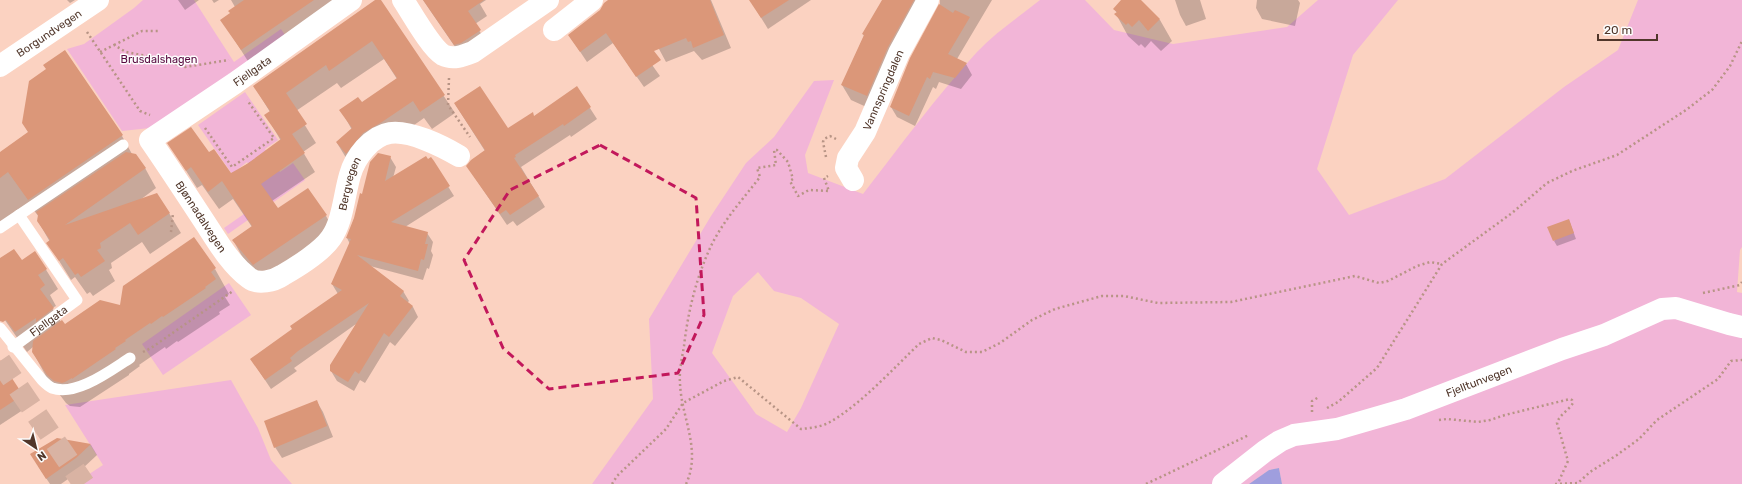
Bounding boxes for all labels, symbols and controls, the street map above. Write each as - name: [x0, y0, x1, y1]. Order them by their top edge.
- street label: Borgundvegen: [14, 7, 84, 60]
- scale bar: [1598, 16, 1657, 42]
- text: 20 m: [1604, 23, 1632, 37]
- street label: Vannspringdalen: [861, 48, 907, 132]
- park label: Brusdalshagen: [121, 53, 197, 66]
- street label: Fjellgata: [231, 54, 274, 89]
- street label: Bergvegen: [336, 154, 364, 212]
- street label: Bjønnadalvegen: [173, 179, 229, 255]
- street label: Fjellgata: [27, 303, 70, 340]
- street label: Fjelltunvegen: [1444, 363, 1514, 400]
- north arrow: [16, 428, 56, 468]
- text: N: [34, 448, 48, 463]

